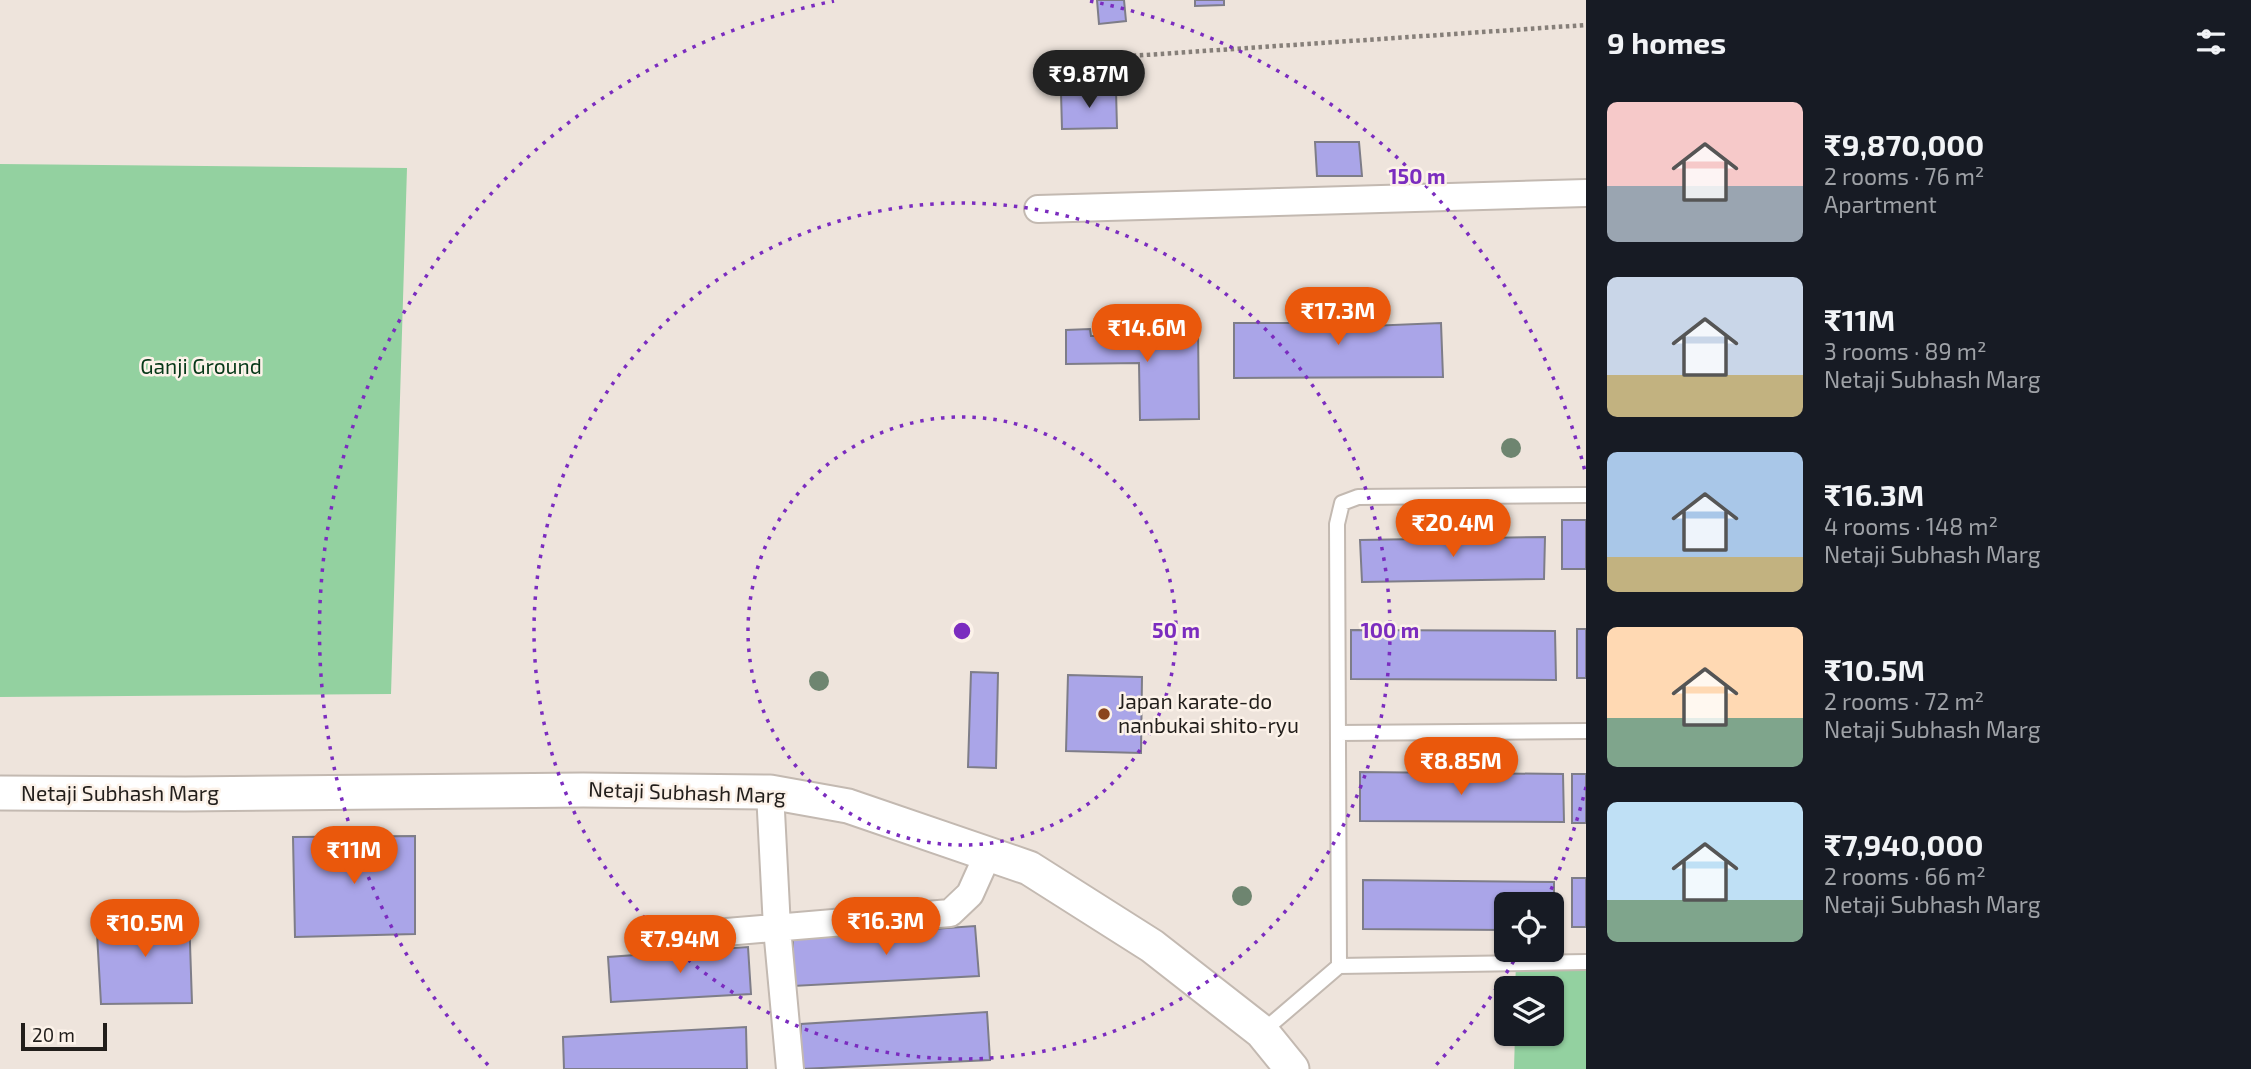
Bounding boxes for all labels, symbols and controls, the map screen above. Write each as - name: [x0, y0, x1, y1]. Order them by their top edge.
- icon: filters: [2192, 23, 2230, 61]
- text: 9 homes: [1607, 24, 1726, 60]
- pin: ₹9.87M: [1032, 50, 1146, 110]
- text: ₹9.87M: [1049, 59, 1129, 87]
- text: ₹9,870,000: [1824, 126, 1984, 162]
- icon: home: [1663, 130, 1747, 214]
- text: 2 rooms · 76 m²: [1824, 162, 1984, 190]
- text: 150 m: [1389, 163, 1445, 188]
- text: Apartment: [1824, 190, 1937, 218]
- pin: ₹17.3M: [1281, 288, 1395, 347]
- text: ₹17.3M: [1301, 296, 1375, 324]
- text: ₹11M: [1824, 301, 1895, 337]
- pin: ₹14.6M: [1090, 304, 1204, 364]
- icon: home: [1663, 305, 1747, 389]
- text: ₹14.6M: [1108, 313, 1186, 341]
- text: 3 rooms · 89 m²: [1824, 337, 1986, 365]
- park label: Ganji Ground: [140, 353, 262, 379]
- text: Netaji Subhash Marg: [1824, 365, 2041, 393]
- text: ₹16.3M: [1824, 476, 1924, 512]
- icon: home: [1663, 480, 1747, 564]
- pin: ₹20.4M: [1396, 500, 1510, 559]
- text: ₹20.4M: [1412, 508, 1494, 536]
- text: 4 rooms · 148 m²: [1824, 512, 1998, 540]
- text: Netaji Subhash Marg: [1824, 540, 2041, 568]
- text: 50 m: [1152, 617, 1200, 642]
- text: 100 m: [1361, 617, 1419, 642]
- centre of rings: [950, 619, 974, 643]
- text: ₹10.5M: [1824, 651, 1925, 687]
- icon: home: [1663, 655, 1747, 739]
- text: 2 rooms · 72 m²: [1824, 687, 1984, 715]
- place label: Japan karate-do nanbukai shito-ryu: [1118, 688, 1299, 737]
- marker: Japan karate-do nanbukai shito-ryu: [1096, 706, 1112, 722]
- text: Netaji Subhash Marg: [1824, 715, 2041, 743]
- pin: ₹8.85M: [1404, 738, 1518, 797]
- text: ₹8.85M: [1420, 746, 1502, 774]
- street label: Netaji Subhash Marg: [588, 776, 787, 808]
- street label: Netaji Subhash Marg: [21, 780, 219, 806]
- pin: ₹11M: [313, 826, 395, 886]
- text: ₹7,940,000: [1824, 826, 1983, 862]
- icon: home: [1663, 830, 1747, 914]
- text: ₹11M: [327, 835, 381, 863]
- text: 2 rooms · 66 m²: [1824, 862, 1986, 890]
- text: Netaji Subhash Marg: [1824, 890, 2041, 918]
- map controls: [1494, 892, 1564, 1046]
- button: locate: [1494, 892, 1564, 962]
- pin: ₹16.3M: [829, 898, 943, 957]
- pin: ₹10.5M: [88, 900, 202, 959]
- text: ₹16.3M: [848, 906, 924, 934]
- text: ₹10.5M: [106, 908, 184, 936]
- pin: ₹7.94M: [623, 916, 737, 975]
- text: ₹7.94M: [640, 924, 720, 952]
- button: layers: [1494, 976, 1564, 1046]
- scale bar: [21, 1020, 107, 1052]
- text: 20 m: [32, 1023, 75, 1046]

